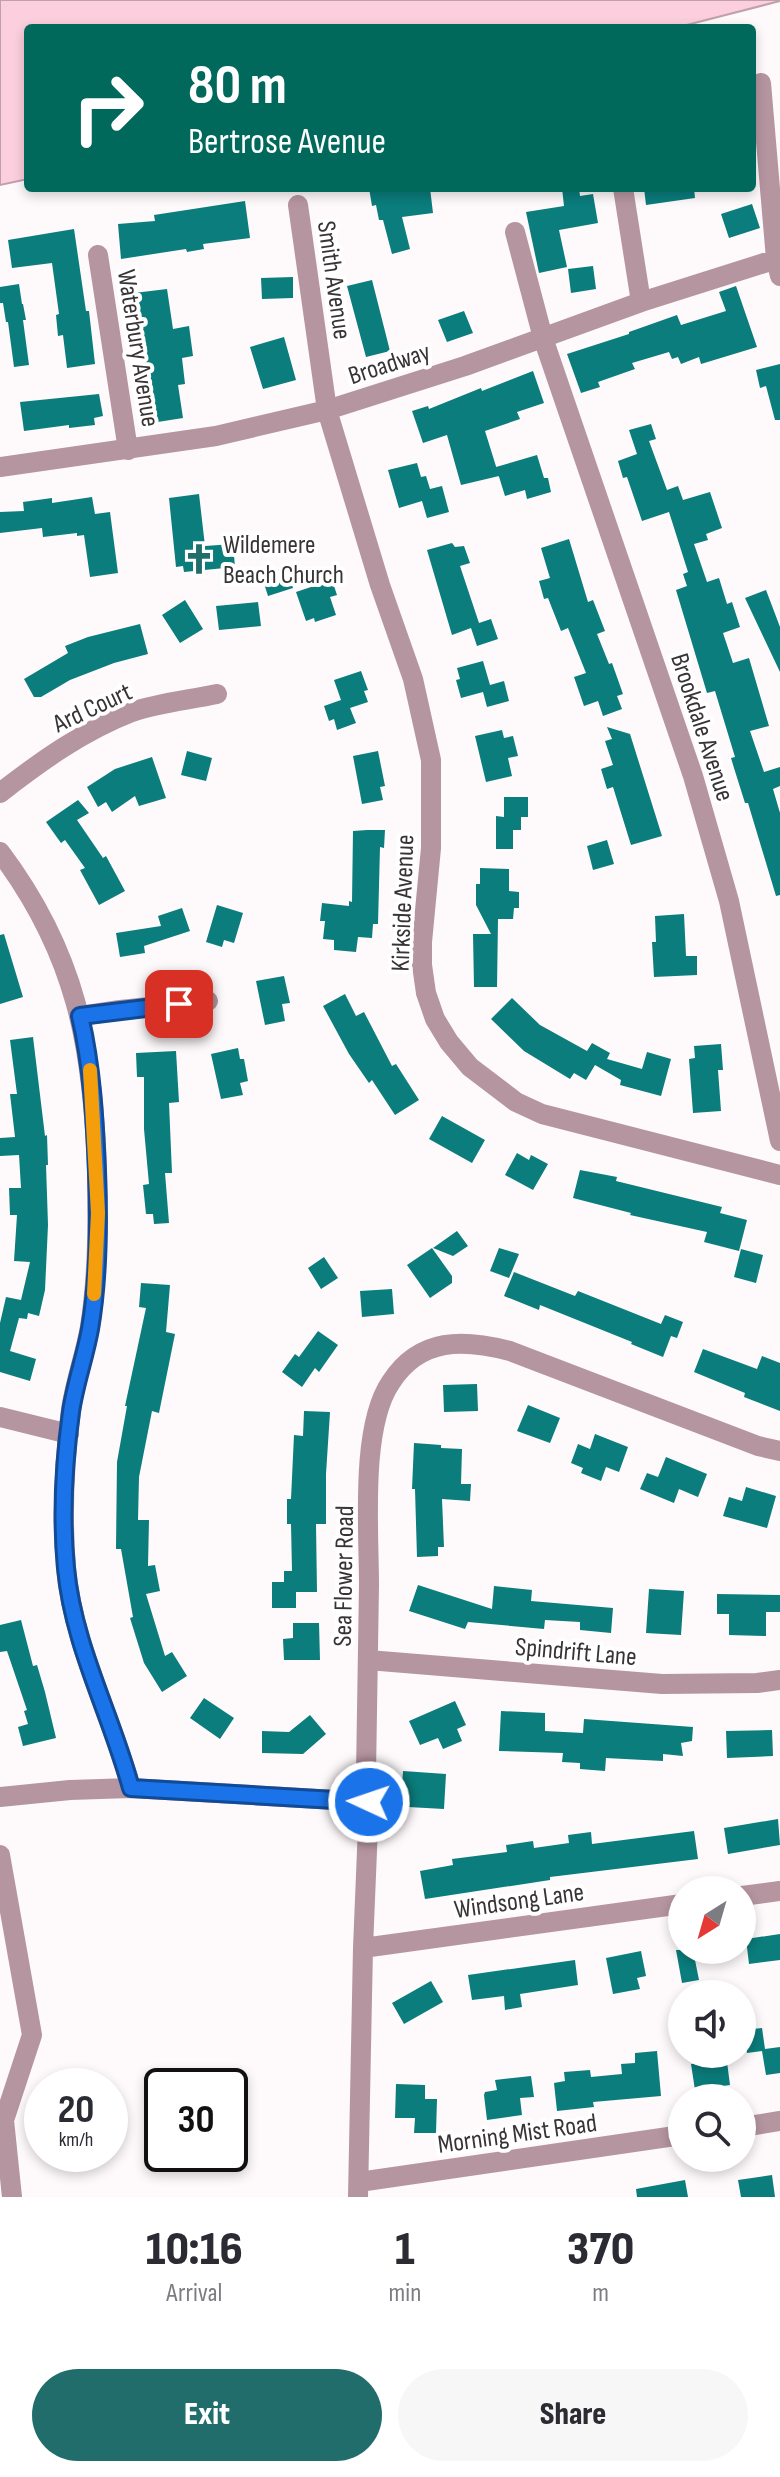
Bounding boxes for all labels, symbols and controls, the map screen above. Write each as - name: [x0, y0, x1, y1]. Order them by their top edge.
- text: 80 m: [188, 53, 287, 120]
- icon: right: [56, 56, 160, 160]
- text: Bertrose Avenue: [188, 121, 386, 164]
- street label: Smith Avenue: [310, 219, 357, 341]
- street label: Waterbury Avenue: [110, 267, 165, 429]
- street label: Broadway: [345, 337, 434, 392]
- place label: Wildemere Beach Church: [223, 530, 344, 591]
- church icon: Wildemere Beach Church: [182, 542, 216, 576]
- street label: Brookdale Avenue: [663, 650, 740, 805]
- street label: Ard Court: [47, 677, 137, 740]
- street label: Kirkside Avenue: [386, 834, 421, 972]
- pin: [145, 970, 213, 1038]
- icon: arrive: [157, 982, 201, 1026]
- street label: Sea Flower Road: [328, 1505, 361, 1647]
- street label: Spindrift Lane: [514, 1632, 638, 1673]
- position arrow: [327, 1760, 411, 1844]
- north arrow: [668, 1876, 756, 1964]
- map controls: [668, 1876, 756, 2172]
- street label: Windsong Lane: [452, 1877, 586, 1926]
- button: sound: [668, 1980, 756, 2068]
- speed limit sign: 30: [144, 2068, 248, 2172]
- button: search: [668, 2084, 756, 2172]
- text: 20: [58, 2086, 94, 2134]
- street label: Morning Mist Road: [436, 2108, 599, 2161]
- text: km/h: [59, 2128, 93, 2152]
- text: 10:16: [146, 2221, 243, 2278]
- text: 1: [395, 2221, 415, 2278]
- text: 370: [567, 2221, 634, 2278]
- text: Arrival: [166, 2278, 222, 2309]
- text: min: [389, 2278, 421, 2309]
- text: m: [592, 2278, 609, 2309]
- button: Exit: [32, 2369, 382, 2461]
- button: Share: [398, 2369, 748, 2461]

